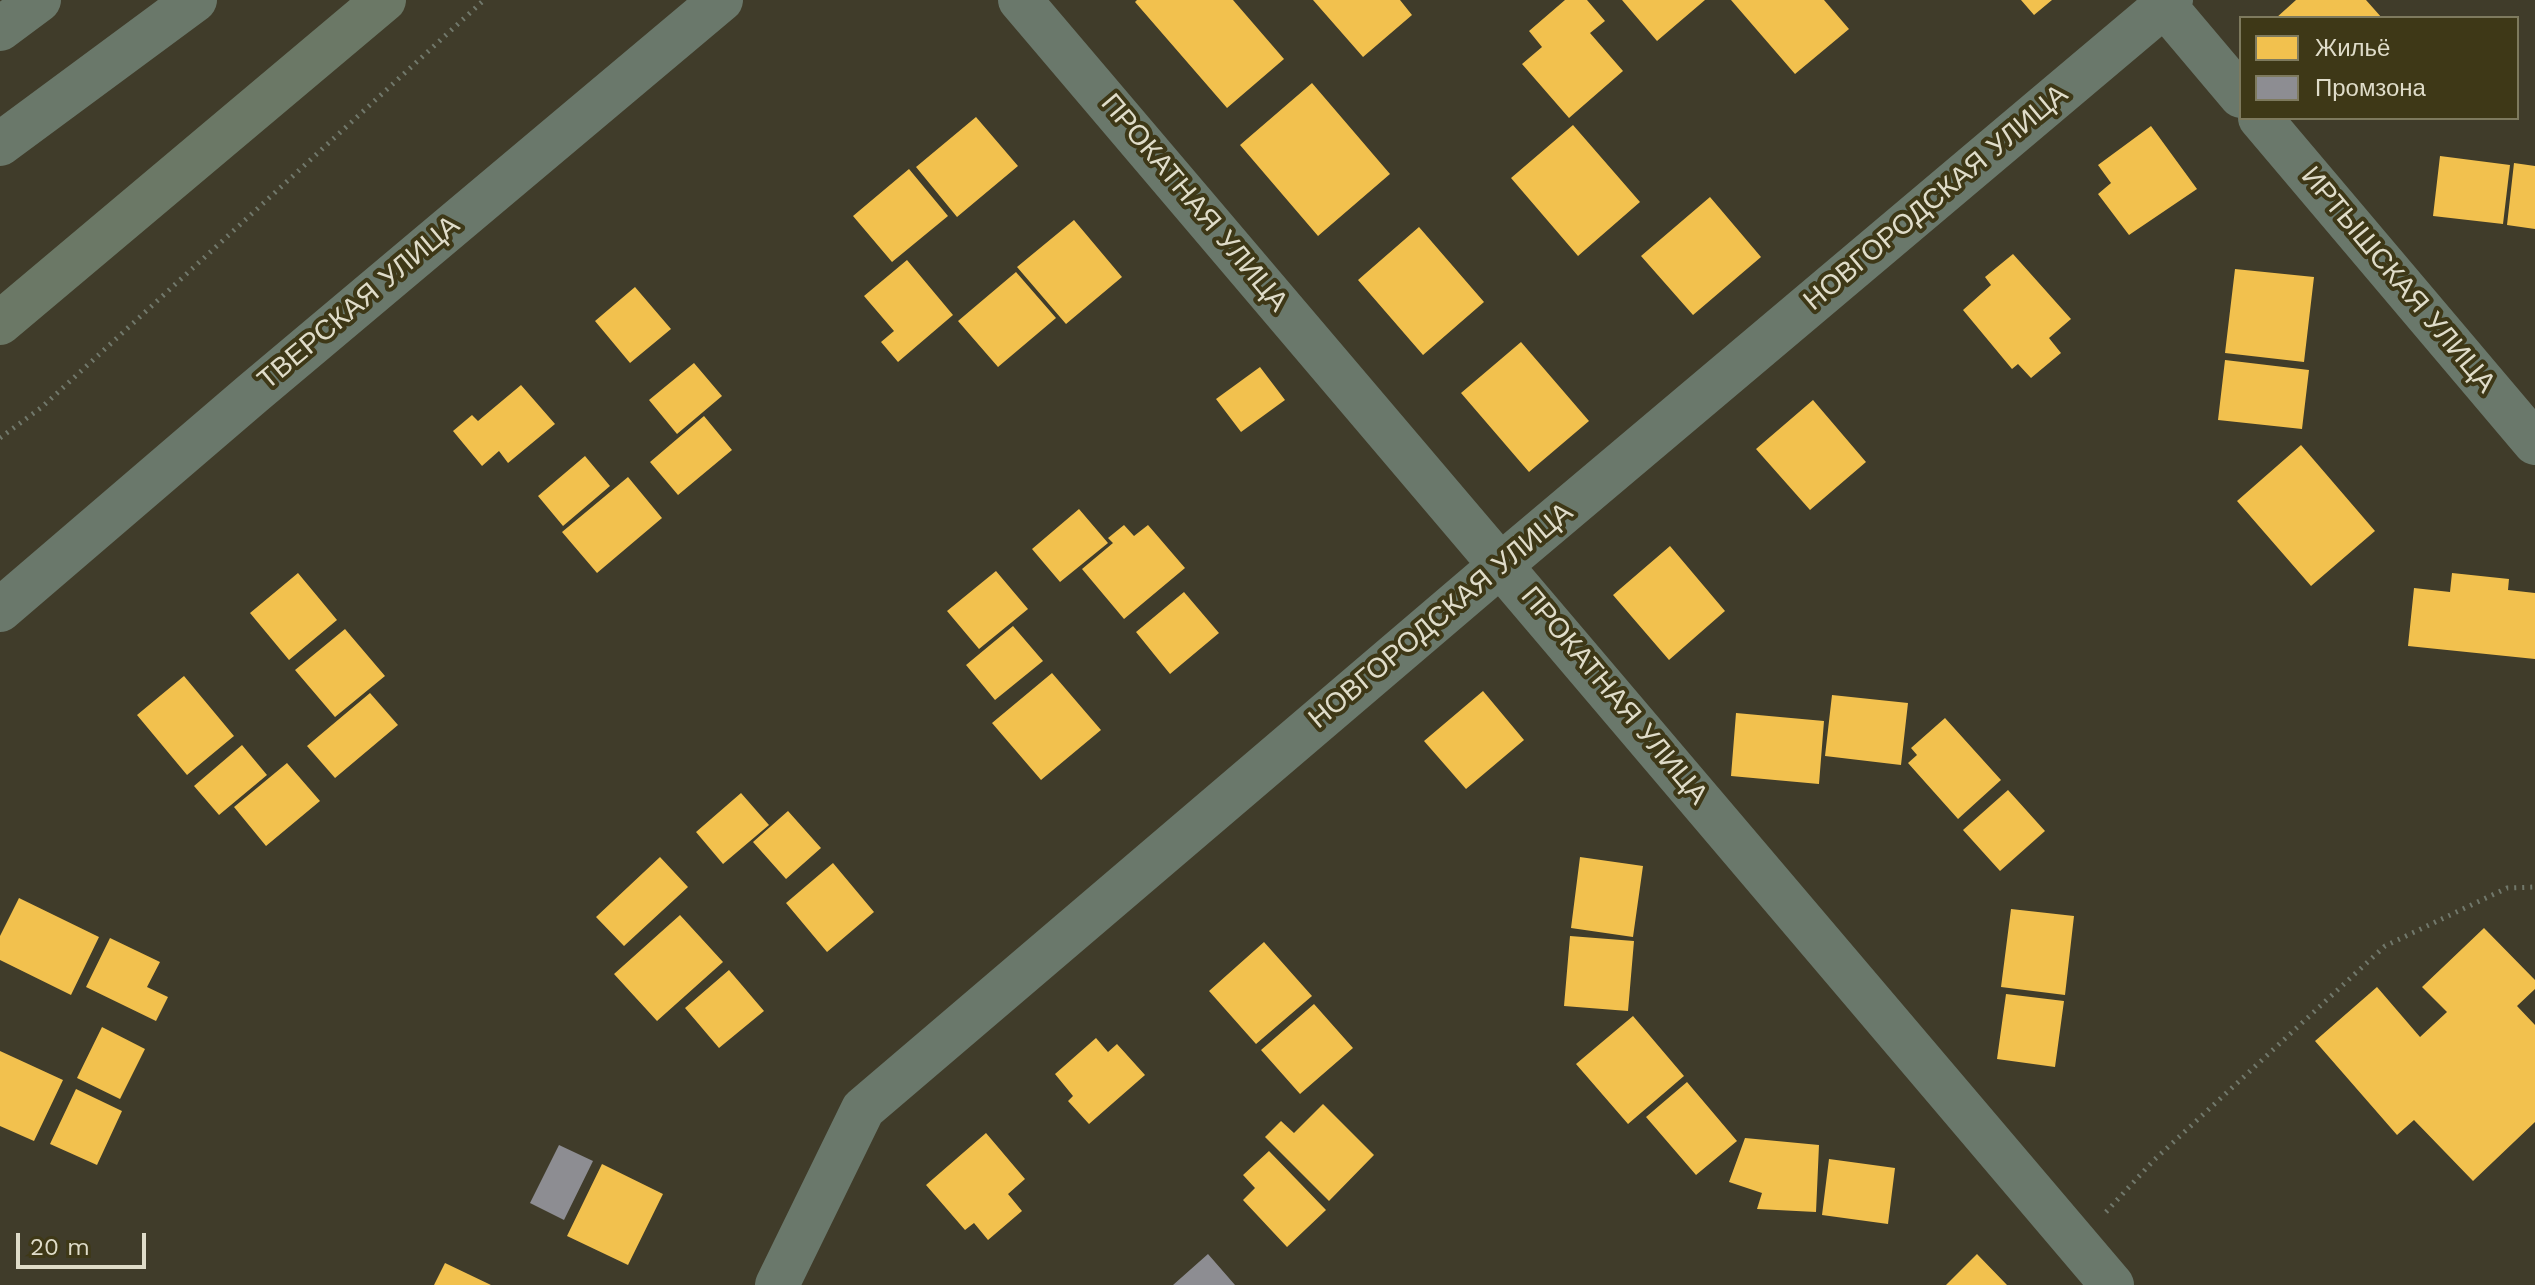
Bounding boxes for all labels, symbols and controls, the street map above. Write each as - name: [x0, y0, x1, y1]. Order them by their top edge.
- legend: [2239, 16, 2519, 120]
- text: Жильё: [2315, 34, 2390, 62]
- text: Промзона: [2315, 74, 2426, 102]
- street label: НОВГОРОДСКАЯ УЛИЦА: [1797, 78, 2075, 318]
- street label: ПРОКАТНАЯ УЛИЦА: [1093, 88, 1295, 318]
- street label: ИРТЫШСКАЯ УЛИЦА: [2294, 160, 2502, 400]
- street label: ТВЕРСКАЯ УЛИЦА: [251, 209, 467, 397]
- street label: НОВГОРОДСКАЯ УЛИЦА: [1302, 496, 1580, 736]
- street label: ПРОКАТНАЯ УЛИЦА: [1513, 581, 1715, 811]
- scale bar: [20, 1217, 150, 1267]
- text: 20 m: [30, 1233, 90, 1261]

